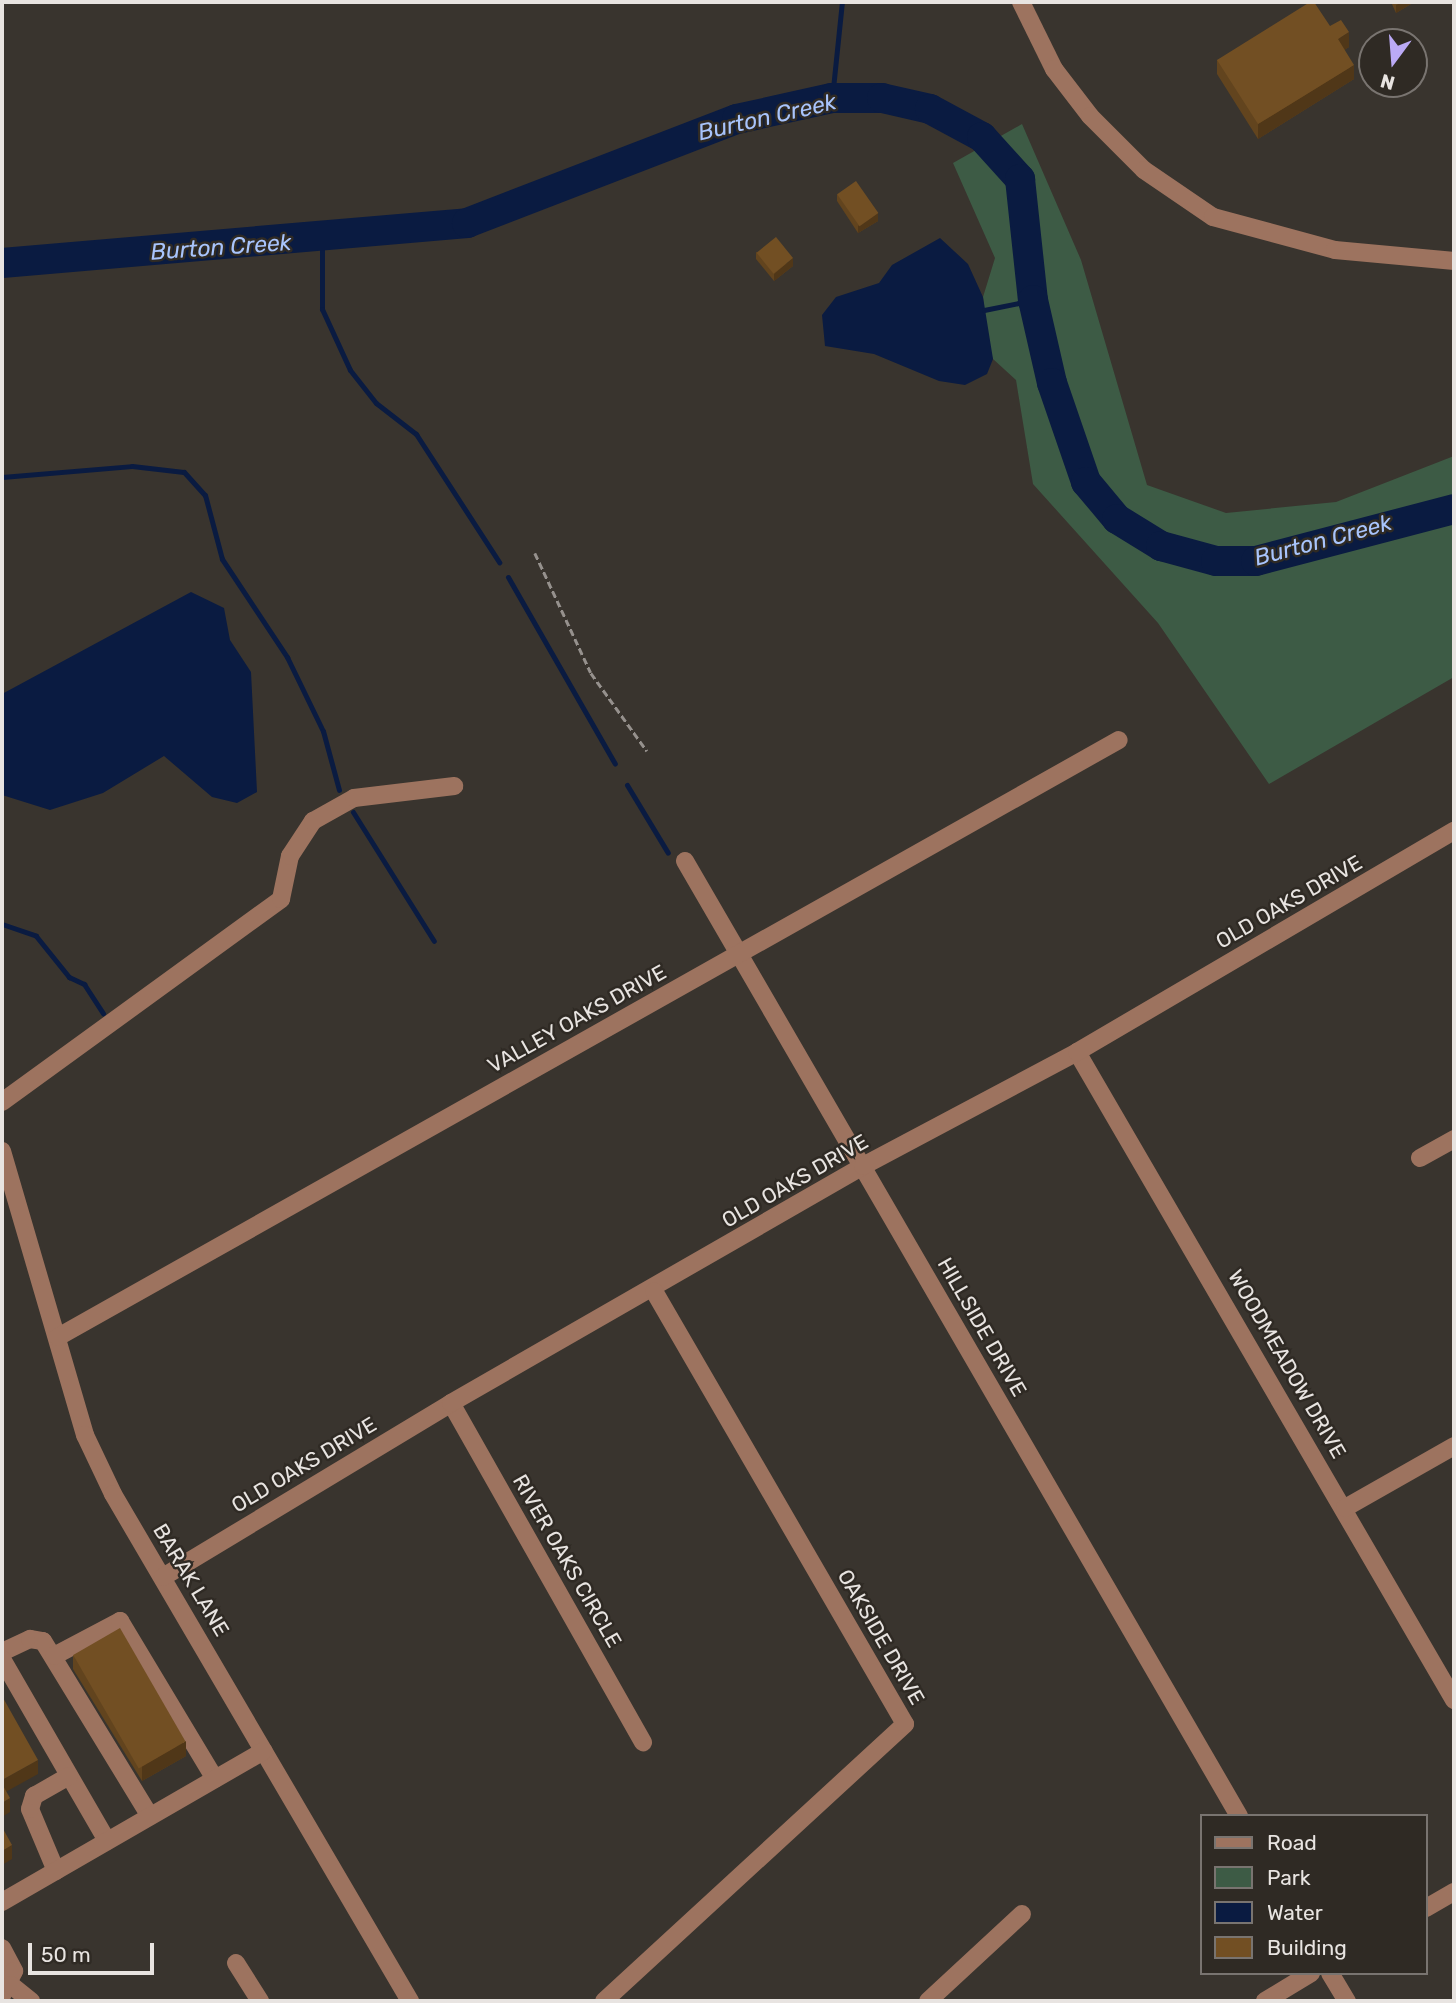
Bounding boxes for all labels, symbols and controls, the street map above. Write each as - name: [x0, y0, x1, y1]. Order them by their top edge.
- north arrow: [1358, 28, 1428, 98]
- text: N: [1378, 69, 1397, 95]
- water label: Burton Creek: [695, 88, 839, 146]
- water label: Burton Creek: [150, 228, 292, 266]
- water label: Burton Creek: [1251, 508, 1395, 572]
- street label: OLD OAKS DRIVE: [1211, 850, 1367, 954]
- street label: VALLEY OAKS DRIVE: [483, 959, 671, 1079]
- street label: OLD OAKS DRIVE: [717, 1129, 873, 1233]
- street label: HILLSIDE DRIVE: [932, 1253, 1032, 1401]
- street label: WOODMEADOW DRIVE: [1223, 1265, 1351, 1463]
- street label: OLD OAKS DRIVE: [227, 1412, 381, 1518]
- street label: RIVER OAKS CIRCLE: [507, 1470, 627, 1652]
- street label: BARAK LANE: [148, 1519, 234, 1641]
- street label: OAKSIDE DRIVE: [832, 1565, 930, 1709]
- legend: [1200, 1814, 1428, 1975]
- text: Road: [1267, 1830, 1317, 1855]
- text: Park: [1267, 1865, 1311, 1890]
- text: Water: [1267, 1900, 1323, 1925]
- scale bar: [32, 1930, 158, 1974]
- text: Building: [1267, 1935, 1347, 1960]
- text: 50 m: [41, 1942, 91, 1967]

